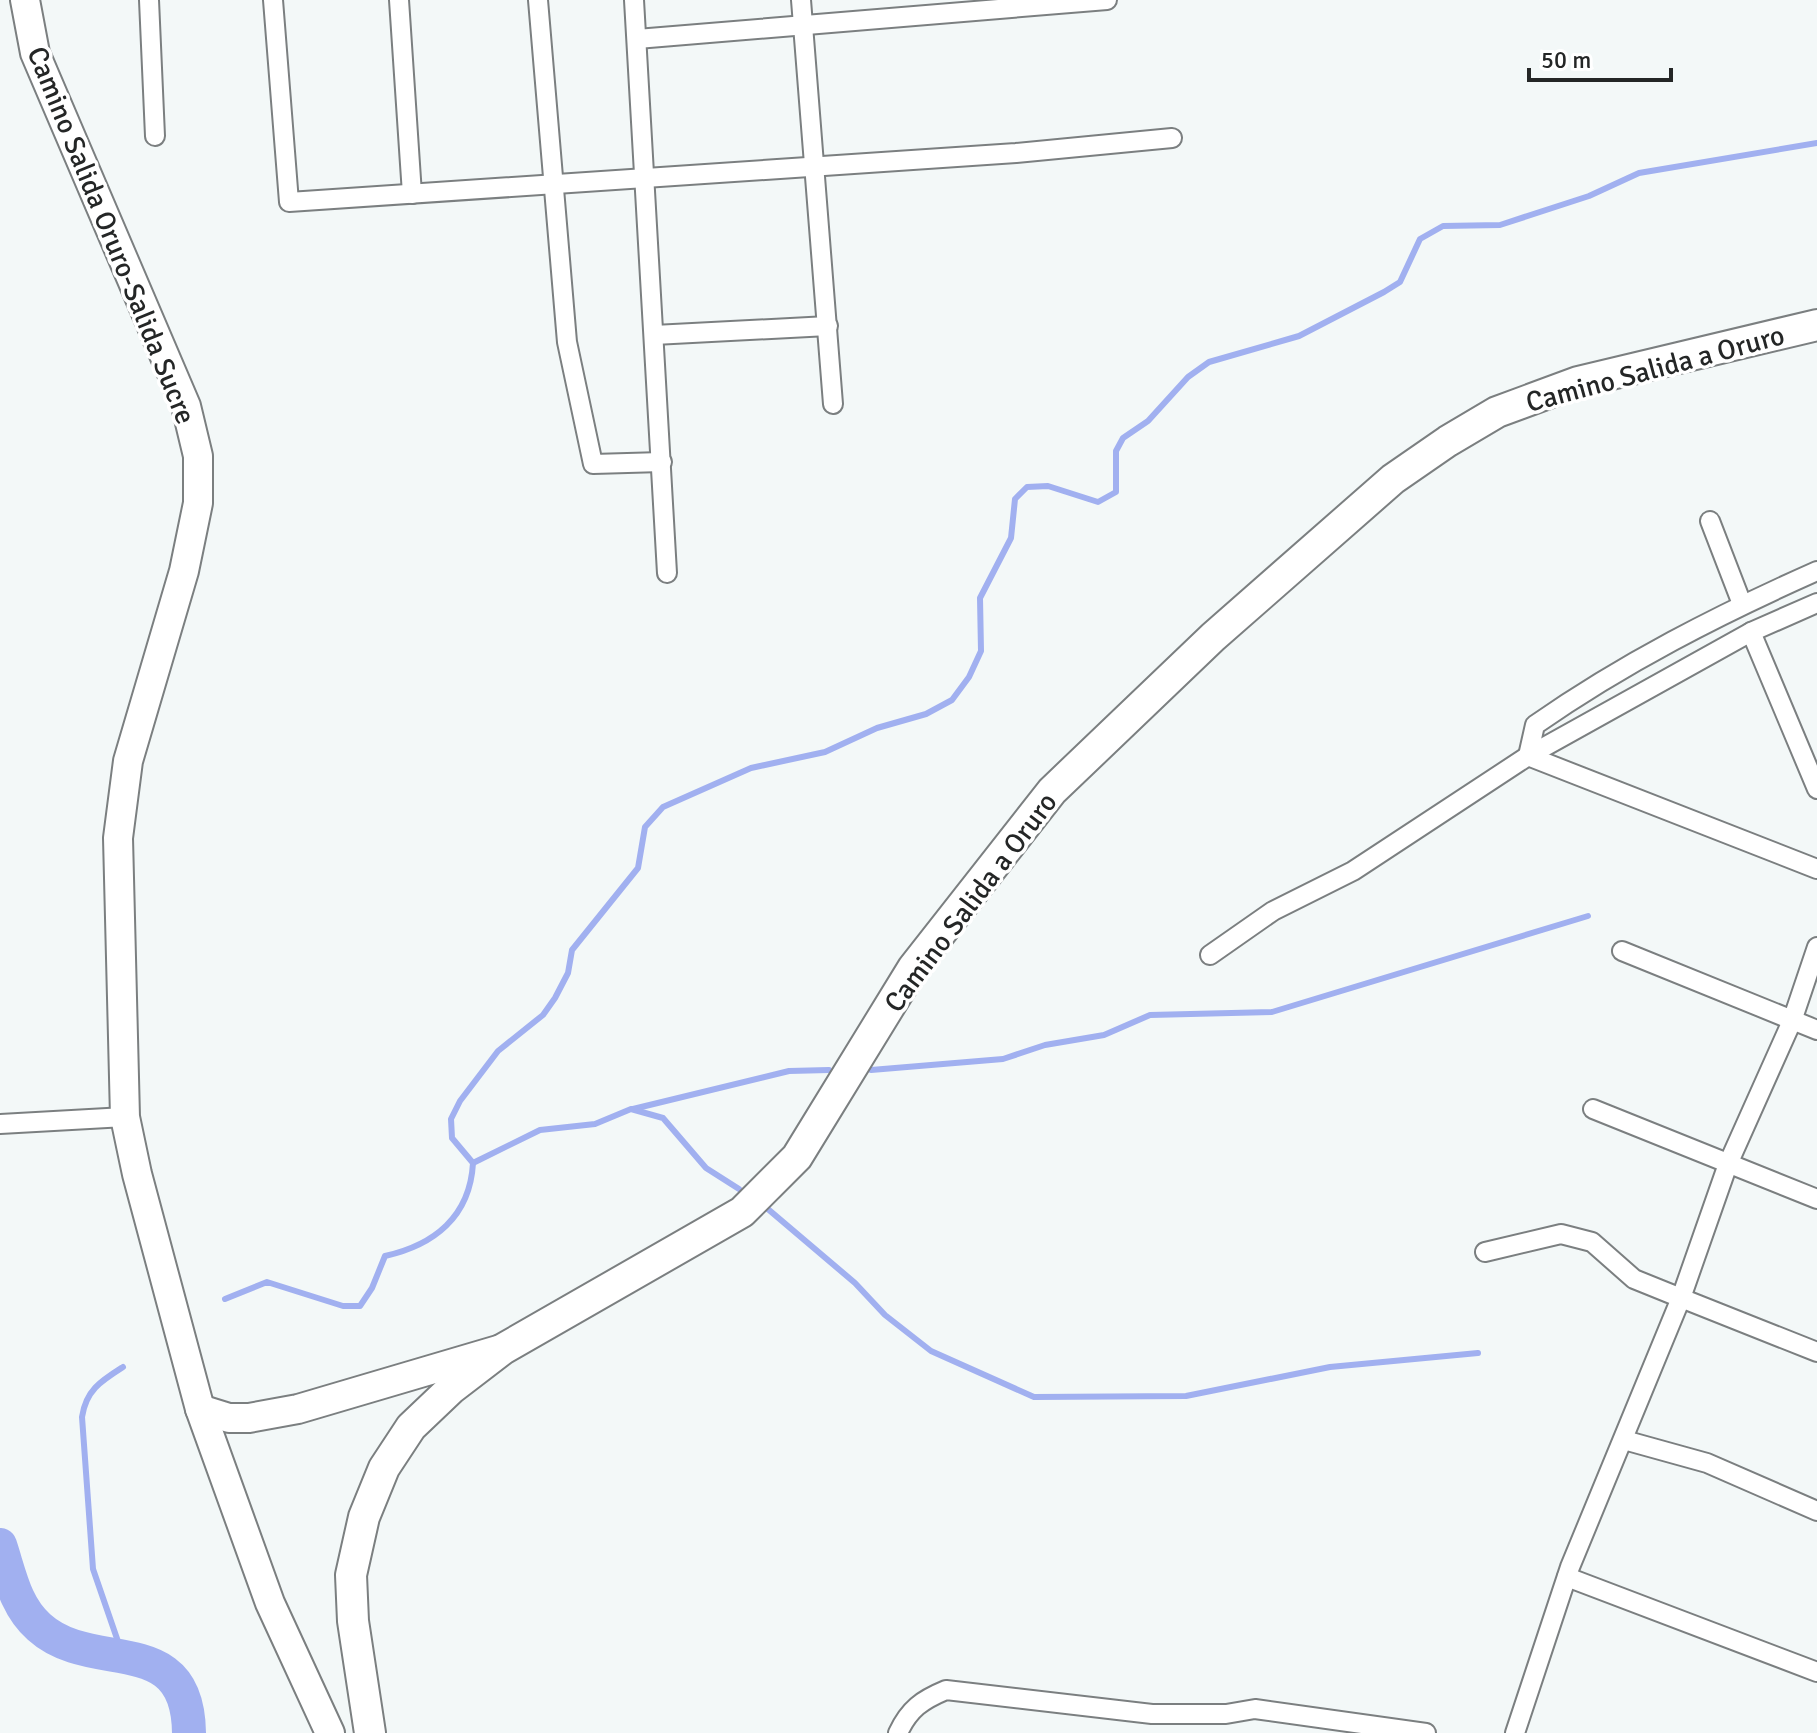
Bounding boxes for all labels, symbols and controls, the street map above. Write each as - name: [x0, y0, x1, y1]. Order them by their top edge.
- scale bar: [1529, 32, 1671, 82]
- street label: Camino Salida Oruro-Salida Sucre: [20, 42, 203, 429]
- text: 50 m: [1541, 45, 1591, 75]
- street label: Camino Salida a Oruro: [1522, 318, 1788, 420]
- street label: Camino Salida a Oruro: [877, 786, 1064, 1019]

